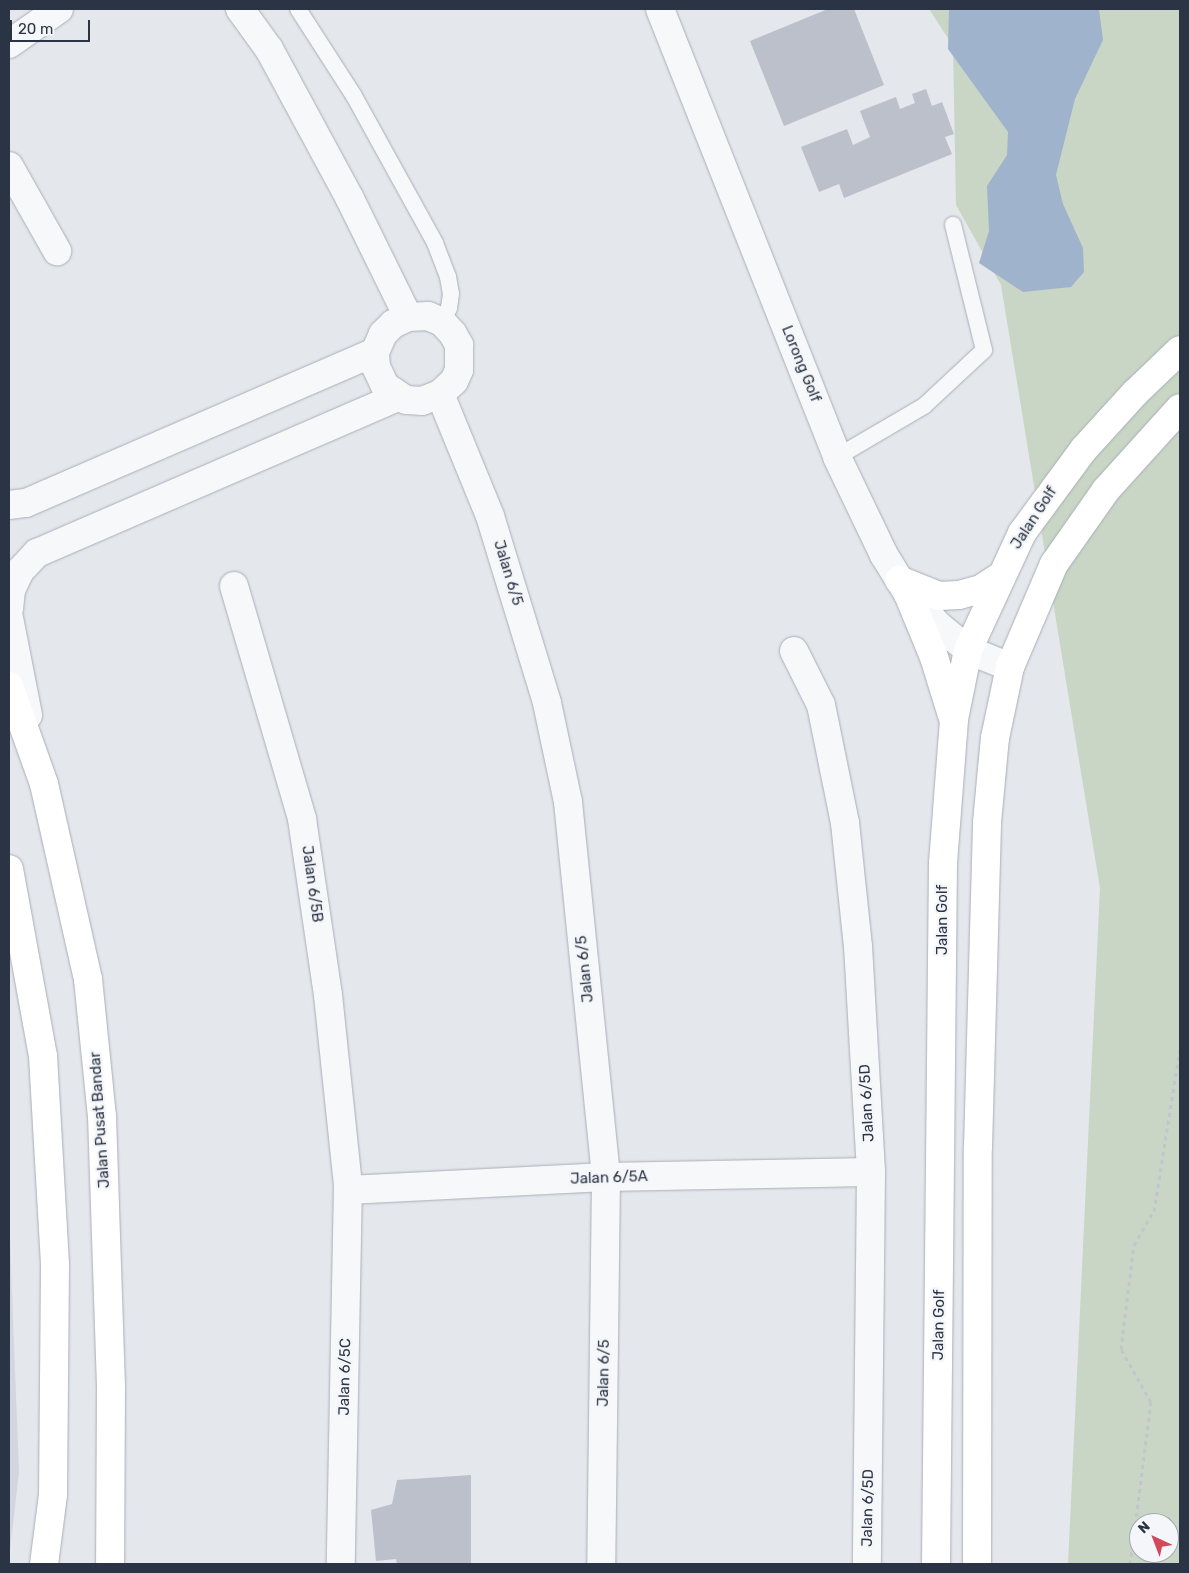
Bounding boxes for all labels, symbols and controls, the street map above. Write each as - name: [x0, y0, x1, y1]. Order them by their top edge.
- scale bar: [12, 10, 92, 42]
- text: 20 m: [18, 20, 53, 38]
- street label: Lorong Golf: [777, 323, 825, 405]
- street label: Jalan Golf: [1007, 483, 1061, 553]
- street label: Jalan 6/5: [490, 538, 526, 608]
- street label: Jalan 6/5B: [298, 844, 326, 924]
- street label: Jalan Golf: [934, 885, 952, 955]
- street label: Jalan 6/5: [573, 935, 597, 1003]
- street label: Jalan Pusat Bandar: [86, 1051, 114, 1189]
- street label: Jalan 6/5D: [856, 1064, 878, 1142]
- street label: Jalan 6/5A: [570, 1168, 648, 1188]
- street label: Jalan Golf: [929, 1290, 949, 1360]
- street label: Jalan 6/5C: [335, 1338, 355, 1416]
- street label: Jalan 6/5: [594, 1339, 614, 1407]
- street label: Jalan 6/5D: [858, 1469, 878, 1547]
- north arrow: [1129, 1513, 1179, 1563]
- text: N: [1135, 1518, 1154, 1537]

